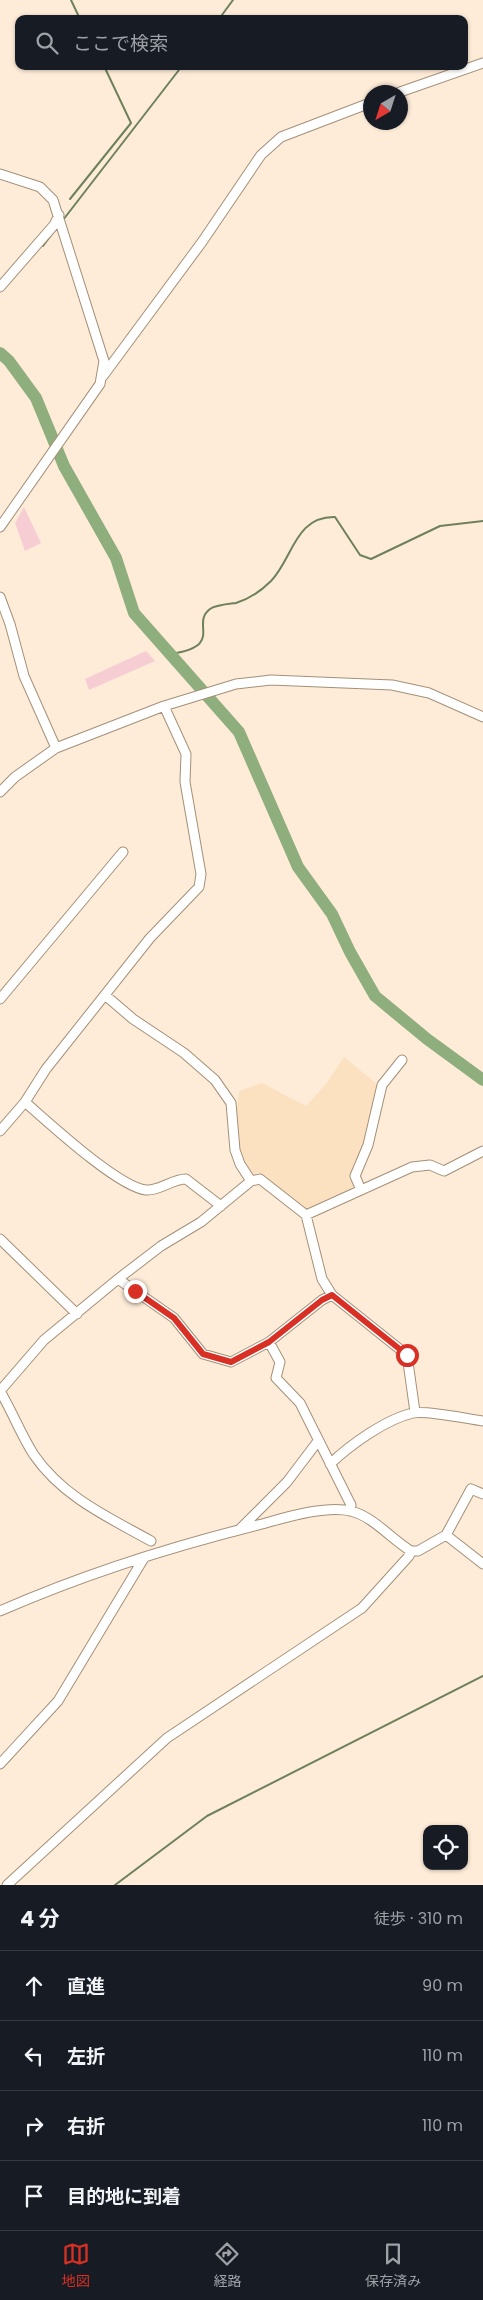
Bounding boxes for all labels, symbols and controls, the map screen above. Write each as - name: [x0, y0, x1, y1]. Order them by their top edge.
- search box: [15, 15, 468, 70]
- icon: search: [33, 29, 61, 57]
- text: ここで検索: [73, 30, 168, 57]
- north arrow: [363, 85, 408, 130]
- route end: [124, 1280, 147, 1303]
- route start: [396, 1344, 419, 1367]
- map controls: [423, 1825, 468, 1870]
- button: locate: [423, 1825, 468, 1870]
- text: 4 分: [20, 1904, 60, 1933]
- text: 徒歩 · 310 m: [374, 1907, 463, 1930]
- icon: ahead: [20, 1972, 48, 2000]
- text: 直進: [67, 1973, 105, 2000]
- text: 90 m: [422, 1974, 463, 1997]
- icon: left: [20, 2042, 48, 2070]
- text: 左折: [67, 2043, 105, 2070]
- text: 110 m: [422, 2044, 463, 2067]
- icon: right: [20, 2112, 48, 2140]
- text: 右折: [67, 2113, 105, 2140]
- text: 110 m: [422, 2114, 463, 2137]
- icon: arrive: [20, 2182, 48, 2210]
- text: 目的地に到着: [67, 2183, 181, 2210]
- tab: 地図: [62, 2240, 90, 2292]
- tab: 経路: [213, 2240, 241, 2292]
- tab: 保存済み: [365, 2240, 421, 2292]

